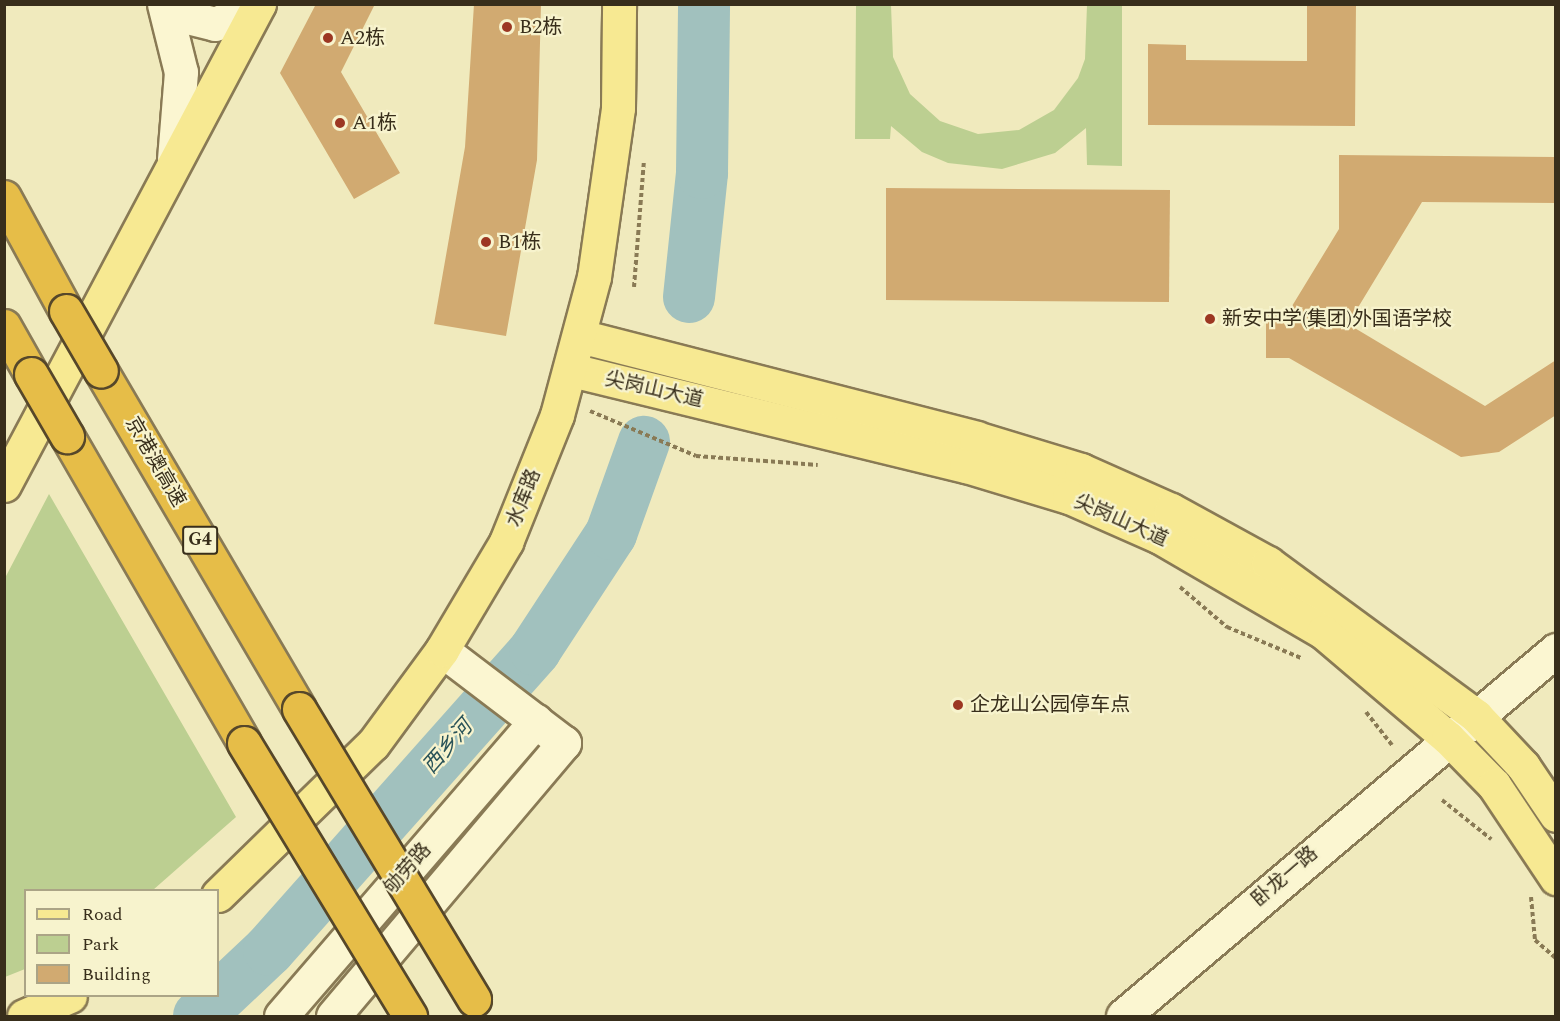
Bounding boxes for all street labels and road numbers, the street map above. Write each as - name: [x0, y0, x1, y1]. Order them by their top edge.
- street label: 尖岗山大道: [603, 367, 705, 413]
- street label: 京港澳高速: [120, 413, 190, 511]
- street label: 水库路: [502, 466, 546, 530]
- street label: 尖岗山大道: [1070, 490, 1172, 552]
- road number: G4: [182, 525, 218, 555]
- street label: 劬劳路: [379, 838, 437, 900]
- street label: 卧龙一路: [1247, 842, 1323, 912]

